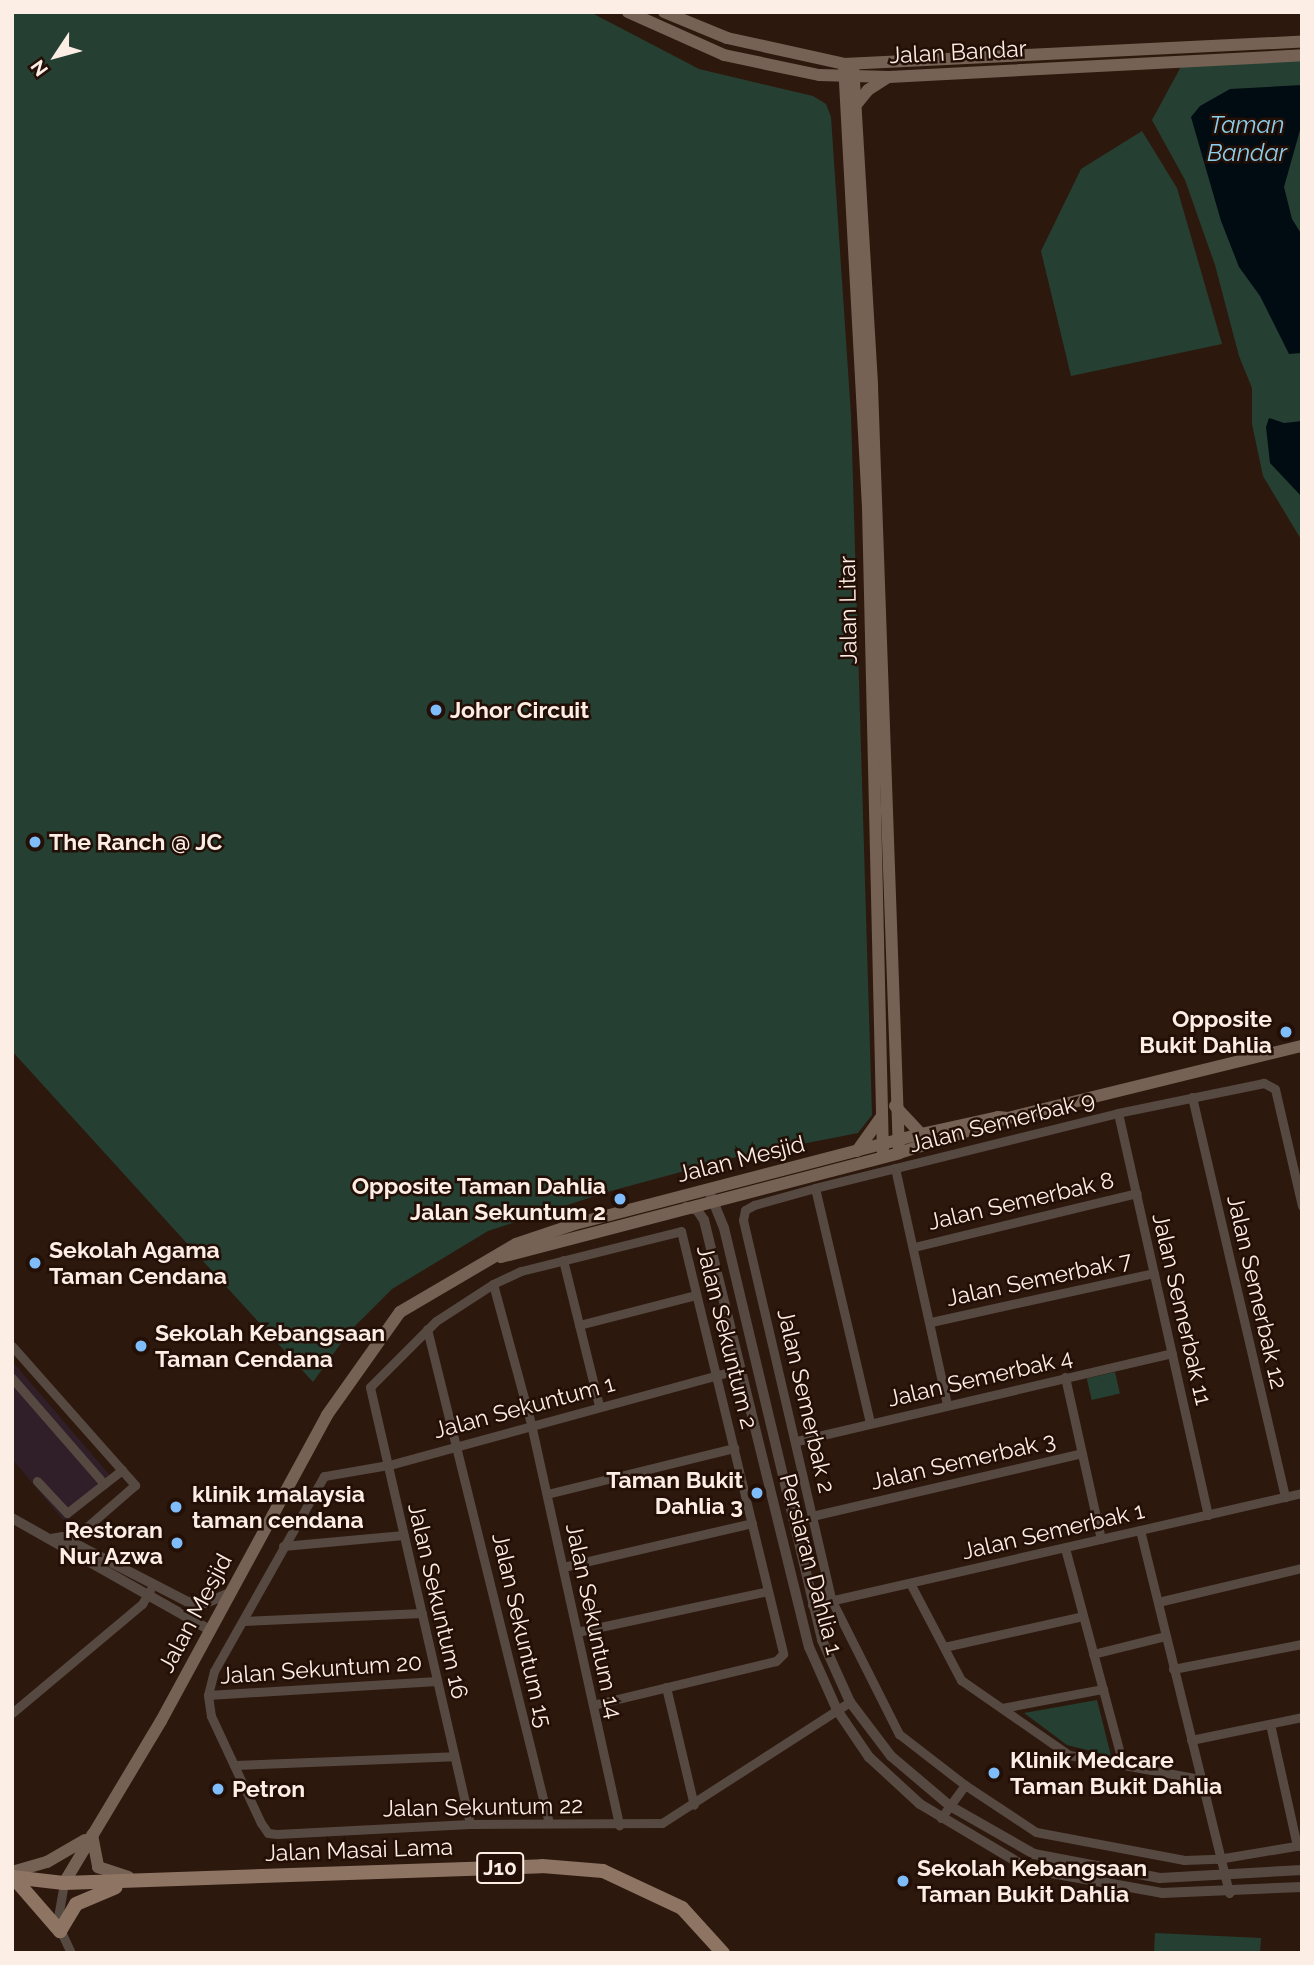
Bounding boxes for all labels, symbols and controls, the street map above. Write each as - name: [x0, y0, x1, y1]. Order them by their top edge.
- north arrow: [21, 21, 91, 91]
- street label: Jalan Bandar: [889, 35, 1027, 69]
- text: N: [26, 56, 52, 81]
- water label: Taman Bandar: [1207, 111, 1287, 167]
- street label: Jalan Litar: [833, 556, 863, 664]
- place label: Johor Circuit: [450, 696, 590, 724]
- marker: Johor Circuit: [428, 702, 444, 718]
- place label: The Ranch @ JC: [49, 828, 223, 856]
- marker: The Ranch @ JC: [27, 834, 43, 850]
- place label: Opposite Bukit Dahlia: [1139, 1005, 1272, 1059]
- marker: Opposite Bukit Dahlia: [1278, 1024, 1294, 1040]
- street label: Jalan Semerbak 9: [907, 1086, 1097, 1158]
- street label: Jalan Mesjid: [674, 1130, 808, 1188]
- street label: Jalan Semerbak 8: [925, 1166, 1117, 1236]
- place label: Opposite Taman Dahlia Jalan Sekuntum 2: [351, 1172, 606, 1226]
- marker: Opposite Taman Dahlia Jalan Sekuntum 2: [612, 1191, 628, 1207]
- street label: Jalan Semerbak 12: [1221, 1192, 1293, 1392]
- street label: Jalan Semerbak 11: [1146, 1210, 1218, 1408]
- place label: Sekolah Agama Taman Cendana: [49, 1236, 227, 1290]
- street label: Jalan Sekuntum 2: [691, 1242, 763, 1432]
- street label: Jalan Semerbak 7: [944, 1246, 1134, 1312]
- marker: Sekolah Agama Taman Cendana: [27, 1255, 43, 1271]
- street label: Jalan Semerbak 2: [771, 1306, 841, 1496]
- place label: Sekolah Kebangsaan Taman Cendana: [155, 1319, 385, 1373]
- marker: Sekolah Kebangsaan Taman Cendana: [133, 1338, 149, 1354]
- street label: Jalan Semerbak 4: [885, 1343, 1075, 1413]
- street label: Jalan Sekuntum 1: [430, 1370, 618, 1444]
- street label: Jalan Semerbak 3: [868, 1426, 1058, 1496]
- place label: Taman Bukit Dahlia 3: [606, 1466, 743, 1520]
- street label: Persiaran Dahlia 1: [774, 1471, 848, 1657]
- place label: klinik 1malaysia taman cendana: [192, 1480, 365, 1534]
- marker: Taman Bukit Dahlia 3: [749, 1485, 765, 1501]
- marker: klinik 1malaysia taman cendana: [166, 1497, 186, 1517]
- street label: Jalan Semerbak 1: [959, 1497, 1147, 1565]
- street label: Jalan Sekuntum 16: [402, 1500, 474, 1702]
- place label: Restoran Nur Azwa: [58, 1516, 163, 1570]
- street label: Jalan Sekuntum 14: [560, 1521, 628, 1721]
- street label: Jalan Sekuntum 15: [486, 1530, 558, 1730]
- marker: Restoran Nur Azwa: [169, 1535, 185, 1551]
- street label: Jalan Mesjid: [152, 1549, 238, 1677]
- street label: Jalan Sekuntum 20: [219, 1648, 423, 1690]
- place label: Klinik Medcare Taman Bukit Dahlia: [1010, 1746, 1222, 1800]
- marker: Klinik Medcare Taman Bukit Dahlia: [984, 1763, 1004, 1783]
- place label: Petron: [232, 1775, 305, 1803]
- marker: Petron: [210, 1781, 226, 1797]
- street label: Jalan Sekuntum 22: [383, 1791, 583, 1823]
- street label: Jalan Masai Lama: [264, 1833, 454, 1867]
- road number: J10: [476, 1850, 524, 1885]
- place label: Sekolah Kebangsaan Taman Bukit Dahlia: [917, 1854, 1147, 1908]
- marker: Sekolah Kebangsaan Taman Bukit Dahlia: [895, 1873, 911, 1889]

